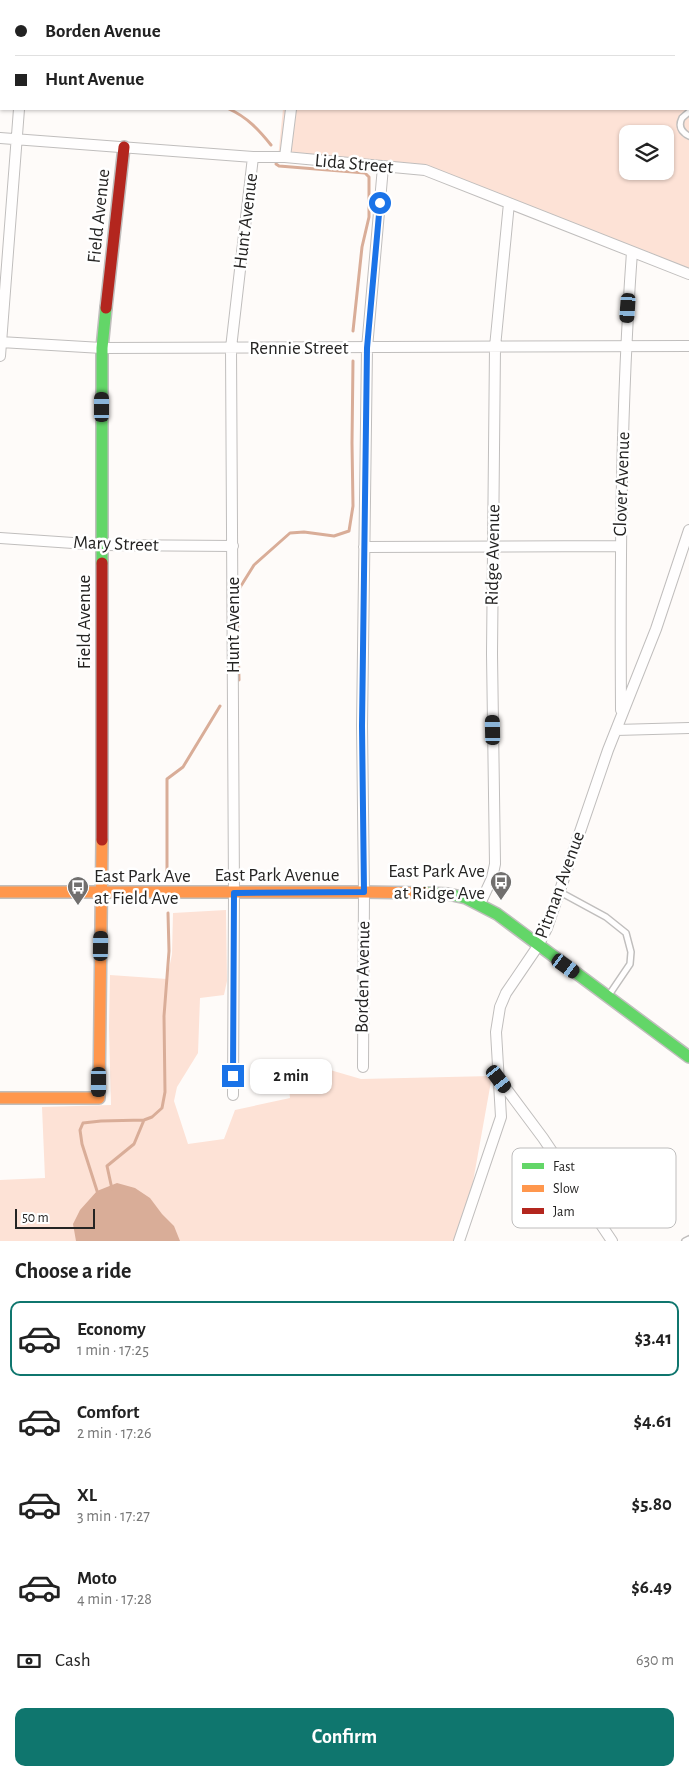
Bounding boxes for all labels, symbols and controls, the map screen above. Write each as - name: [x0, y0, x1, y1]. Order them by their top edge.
- text: Borden Avenue: [45, 22, 161, 41]
- text: Hunt Avenue: [45, 70, 144, 89]
- map controls: [619, 125, 674, 180]
- button: layers: [619, 125, 674, 180]
- street label: Lida Street: [314, 151, 394, 177]
- street label: Field Avenue: [85, 168, 113, 264]
- street label: Hunt Avenue: [231, 172, 261, 270]
- route start: [369, 192, 391, 214]
- car: [619, 293, 636, 323]
- street label: Rennie Street: [249, 339, 349, 358]
- car: [94, 392, 109, 422]
- street label: Clover Avenue: [611, 431, 633, 537]
- street label: Ridge Avenue: [483, 504, 503, 606]
- street label: Mary Street: [73, 533, 159, 555]
- street label: Field Avenue: [75, 575, 94, 669]
- street label: Hunt Avenue: [224, 577, 243, 673]
- car: [485, 715, 500, 745]
- street label: Pitman Avenue: [532, 829, 588, 941]
- place label: East Park Ave at Ridge Ave: [388, 862, 485, 903]
- street label: East Park Avenue: [214, 866, 340, 885]
- place label: East Park Ave at Field Ave: [94, 867, 191, 908]
- bus stop icon: East Park Ave at Ridge Ave: [489, 870, 513, 901]
- bus stop icon: East Park Ave at Field Ave: [66, 875, 90, 906]
- street label: Borden Avenue: [353, 921, 373, 1033]
- car: [93, 931, 108, 961]
- car: [549, 951, 582, 981]
- callout: 2 min: [250, 1058, 333, 1094]
- car: [483, 1063, 514, 1095]
- route end: [222, 1065, 244, 1087]
- car: [91, 1067, 106, 1097]
- text: 2 min: [273, 1068, 309, 1084]
- legend: [512, 1148, 676, 1228]
- text: Fast: [553, 1160, 575, 1174]
- text: Slow: [553, 1182, 580, 1196]
- text: Jam: [553, 1205, 575, 1219]
- scale bar: [15, 1206, 95, 1229]
- text: 50 m: [22, 1211, 49, 1225]
- text: Choose a ride: [15, 1260, 131, 1282]
- icon: car: [17, 1316, 62, 1361]
- text: Economy: [77, 1320, 146, 1339]
- text: $3.41: [635, 1329, 672, 1348]
- text: 1 min · 17:25: [77, 1342, 149, 1358]
- icon: car: [17, 1399, 62, 1444]
- text: Comfort: [77, 1403, 139, 1422]
- text: $4.61: [634, 1412, 672, 1431]
- text: 2 min · 17:26: [77, 1425, 151, 1441]
- icon: car: [17, 1482, 62, 1527]
- text: XL: [77, 1486, 97, 1505]
- text: $5.80: [632, 1495, 672, 1514]
- text: 3 min · 17:27: [77, 1508, 150, 1524]
- icon: car: [17, 1565, 62, 1610]
- text: Moto: [77, 1569, 117, 1588]
- text: $6.49: [631, 1578, 672, 1597]
- text: 4 min · 17:28: [77, 1591, 152, 1607]
- icon: cash: [15, 1647, 43, 1675]
- text: Cash: [55, 1651, 91, 1670]
- text: 630 m: [636, 1652, 674, 1668]
- button: Confirm: [15, 1708, 674, 1766]

